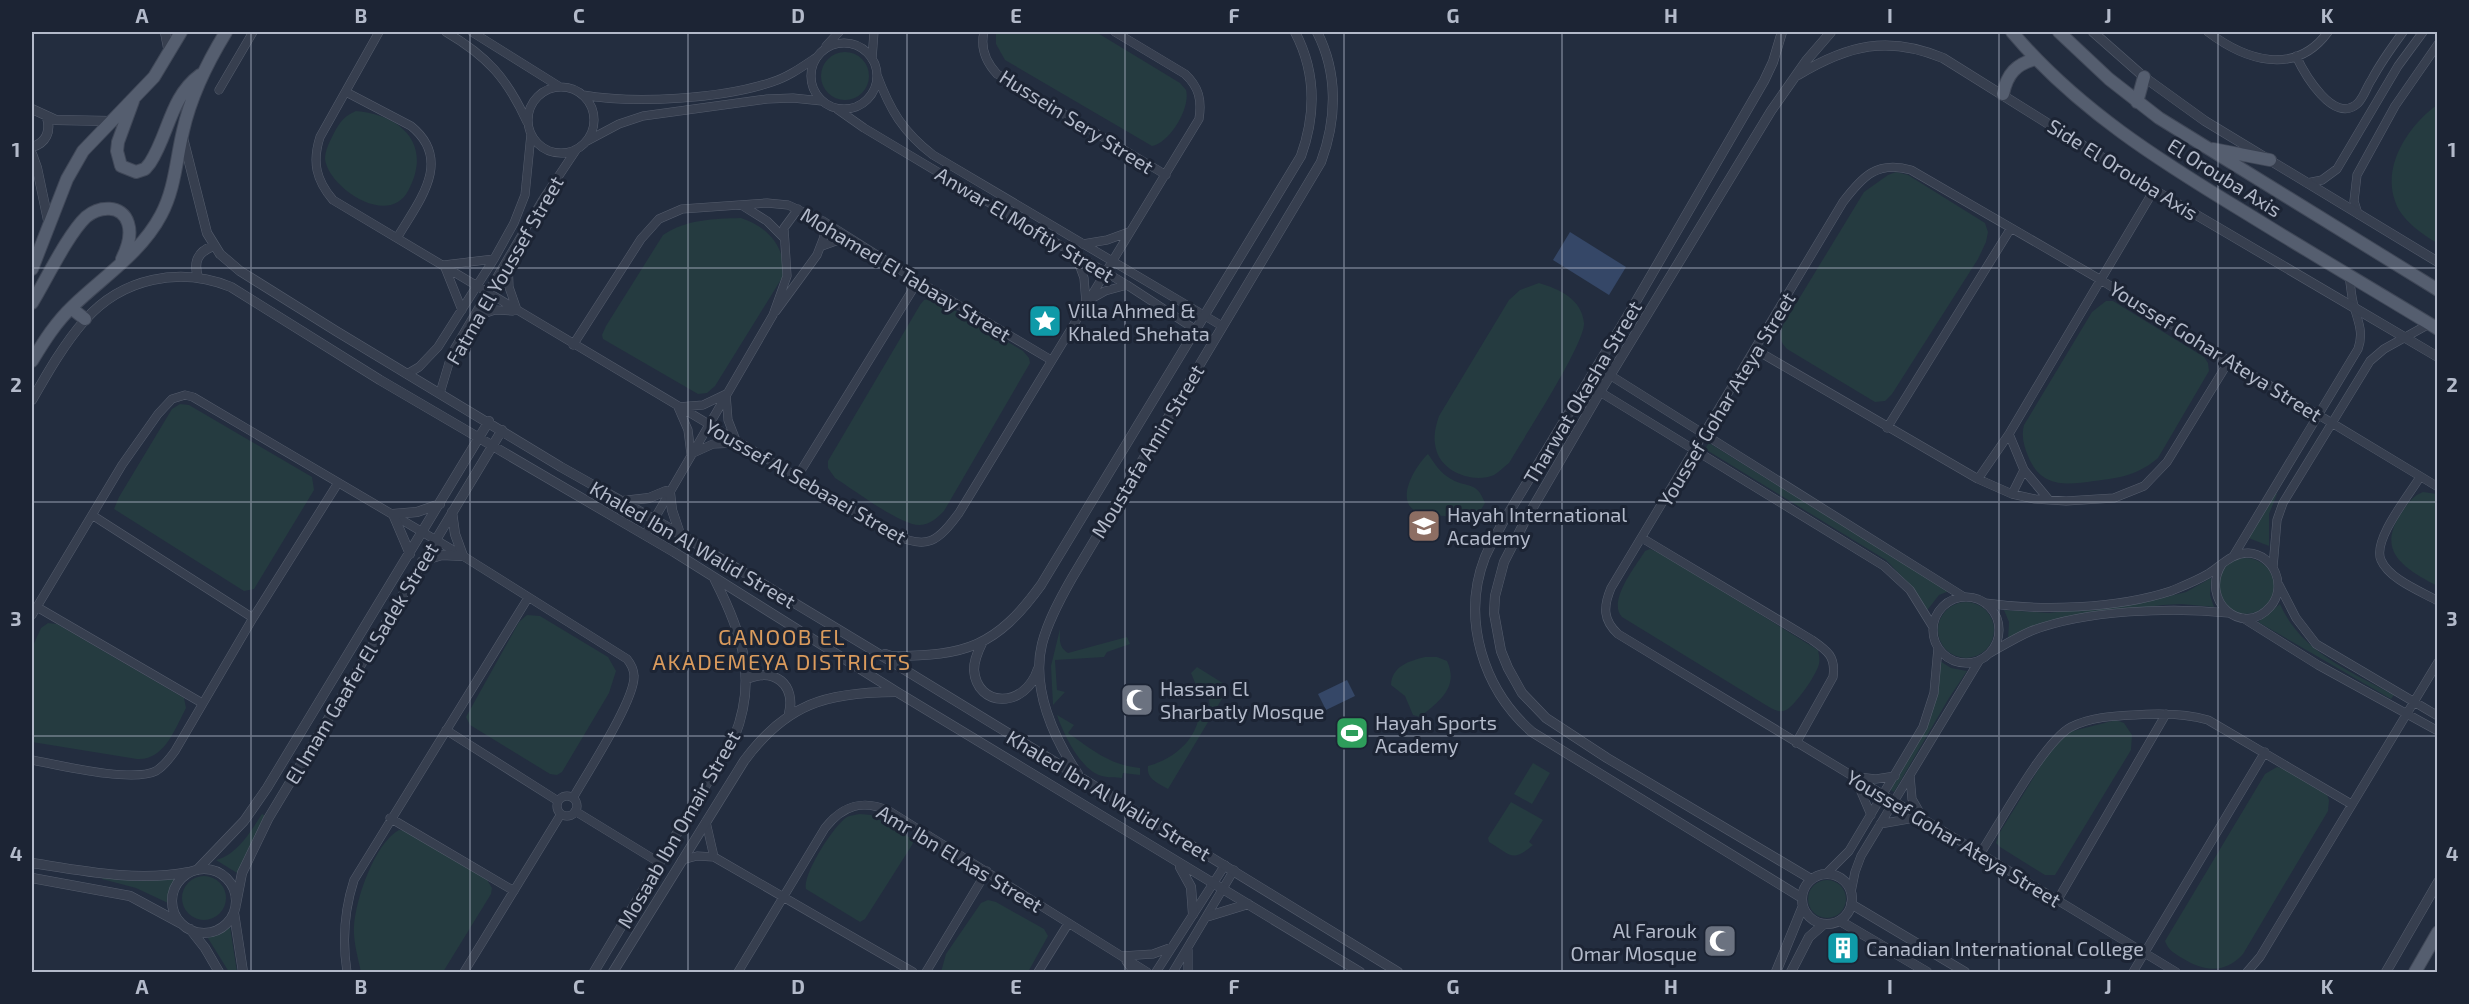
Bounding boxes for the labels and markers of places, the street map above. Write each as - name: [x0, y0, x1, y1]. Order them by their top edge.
- place label: Villa Ahmed & Khaled Shehata: [1068, 298, 1210, 345]
- place icon: Villa Ahmed & Khaled Shehata: [1027, 303, 1063, 339]
- place label: Hayah International Academy: [1447, 502, 1627, 549]
- school or university icon: Hayah International Academy: [1406, 508, 1442, 544]
- place label: Hassan El Sharbatly Mosque: [1160, 676, 1325, 723]
- mosque icon: Hassan El Sharbatly Mosque: [1119, 682, 1155, 718]
- place label: Hayah Sports Academy: [1375, 710, 1497, 757]
- sports icon: Hayah Sports Academy: [1334, 715, 1370, 751]
- place label: Al Farouk Omar Mosque: [1570, 918, 1697, 965]
- mosque icon: Al Farouk Omar Mosque: [1702, 923, 1738, 959]
- building icon: Canadian International College: [1825, 930, 1861, 966]
- place label: Canadian International College: [1866, 936, 2144, 960]

